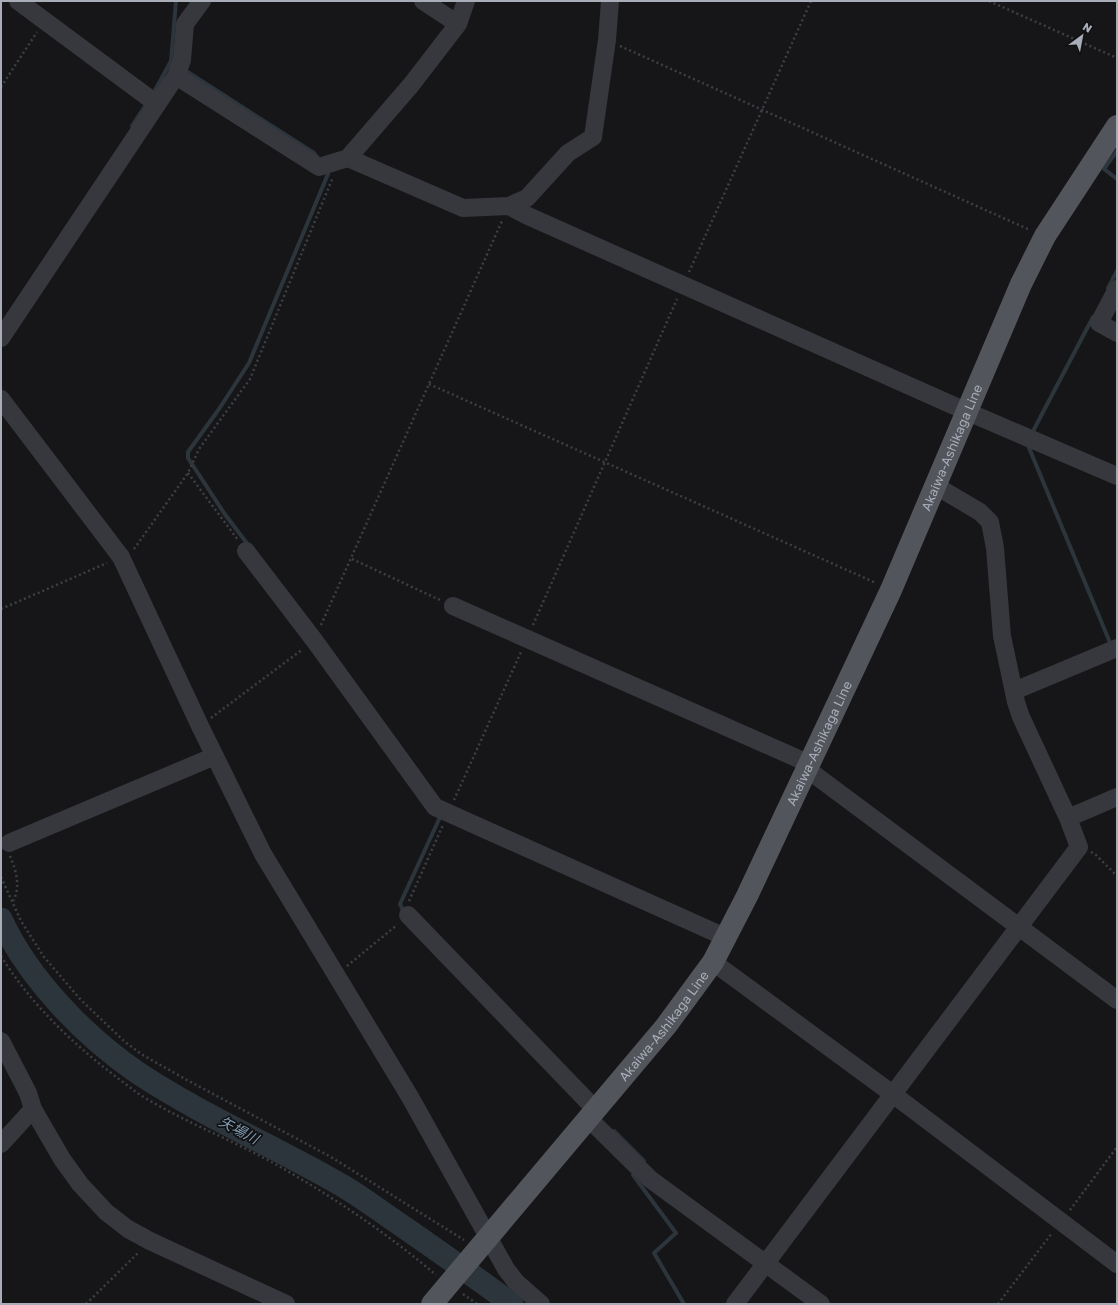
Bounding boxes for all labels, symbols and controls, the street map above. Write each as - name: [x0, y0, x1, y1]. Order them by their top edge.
- north arrow: [1062, 16, 1102, 56]
- text: N: [1081, 19, 1095, 35]
- street label: Akaiwa-Ashikaga Line: [918, 382, 985, 513]
- street label: Akaiwa-Ashikaga Line: [783, 678, 855, 808]
- street label: Akaiwa-Ashikaga Line: [615, 968, 712, 1084]
- water label: 矢場川: [217, 1112, 264, 1148]

